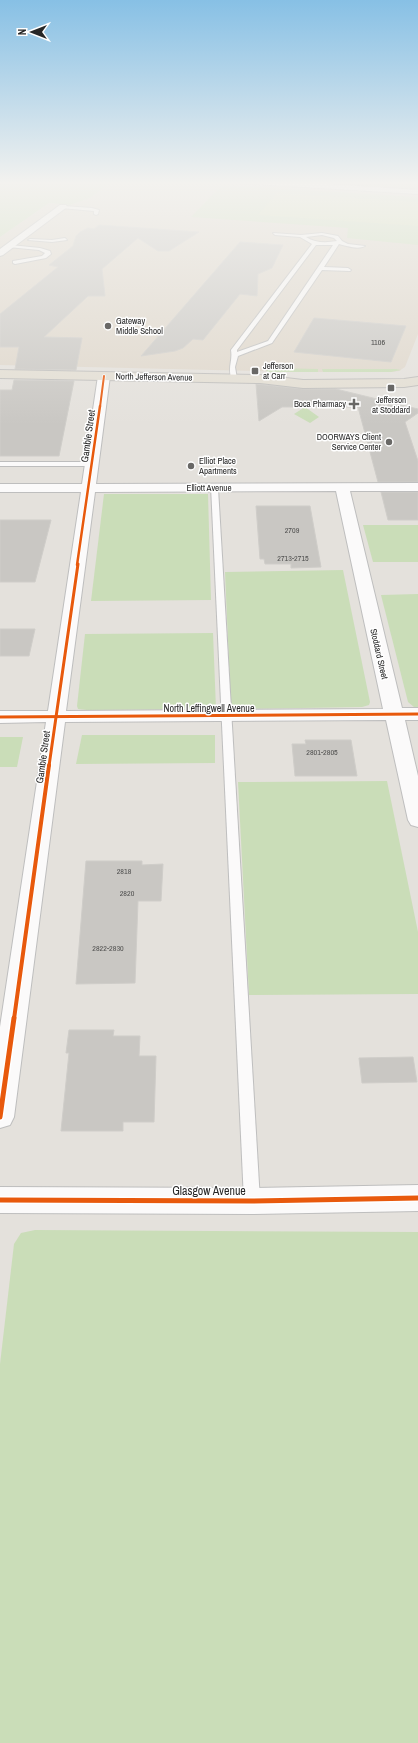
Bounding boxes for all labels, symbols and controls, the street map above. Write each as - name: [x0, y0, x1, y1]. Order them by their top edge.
- north arrow: [12, 12, 52, 52]
- text: N: [15, 29, 29, 35]
- place label: Gateway Middle School: [116, 315, 163, 337]
- marker: Gateway Middle School: [103, 321, 113, 331]
- house number: 1106: [371, 337, 385, 347]
- place label: Jefferson at Carr: [263, 360, 293, 382]
- marker: Jefferson at Carr: [250, 366, 260, 376]
- street label: North Jefferson Avenue: [115, 370, 193, 384]
- marker: Jefferson at Stoddard: [386, 383, 396, 393]
- place label: Jefferson at Stoddard: [372, 394, 410, 416]
- place label: Boca Pharmacy: [294, 398, 346, 410]
- marker: Boca Pharmacy: [349, 399, 359, 409]
- street label: Gamble Street: [78, 408, 98, 463]
- place label: DOORWAYS Client Service Center: [317, 431, 382, 453]
- marker: DOORWAYS Client Service Center: [384, 437, 394, 447]
- place label: Elliot Place Apartments: [198, 455, 237, 477]
- marker: Elliot Place Apartments: [186, 461, 196, 471]
- street label: Elliott Avenue: [186, 482, 232, 494]
- house number: 2709: [285, 525, 300, 535]
- house number: 2713-2715: [277, 553, 309, 563]
- street label: Stoddard Street: [367, 627, 391, 681]
- street label: North Leffingwell Avenue: [164, 702, 255, 715]
- street label: Gamble Street: [33, 729, 53, 784]
- house number: 2801-2805: [306, 747, 338, 757]
- house number: 2818: [117, 866, 132, 876]
- house number: 2820: [120, 888, 135, 898]
- house number: 2822-2830: [92, 943, 124, 953]
- street label: Glasgow Avenue: [172, 1183, 246, 1199]

